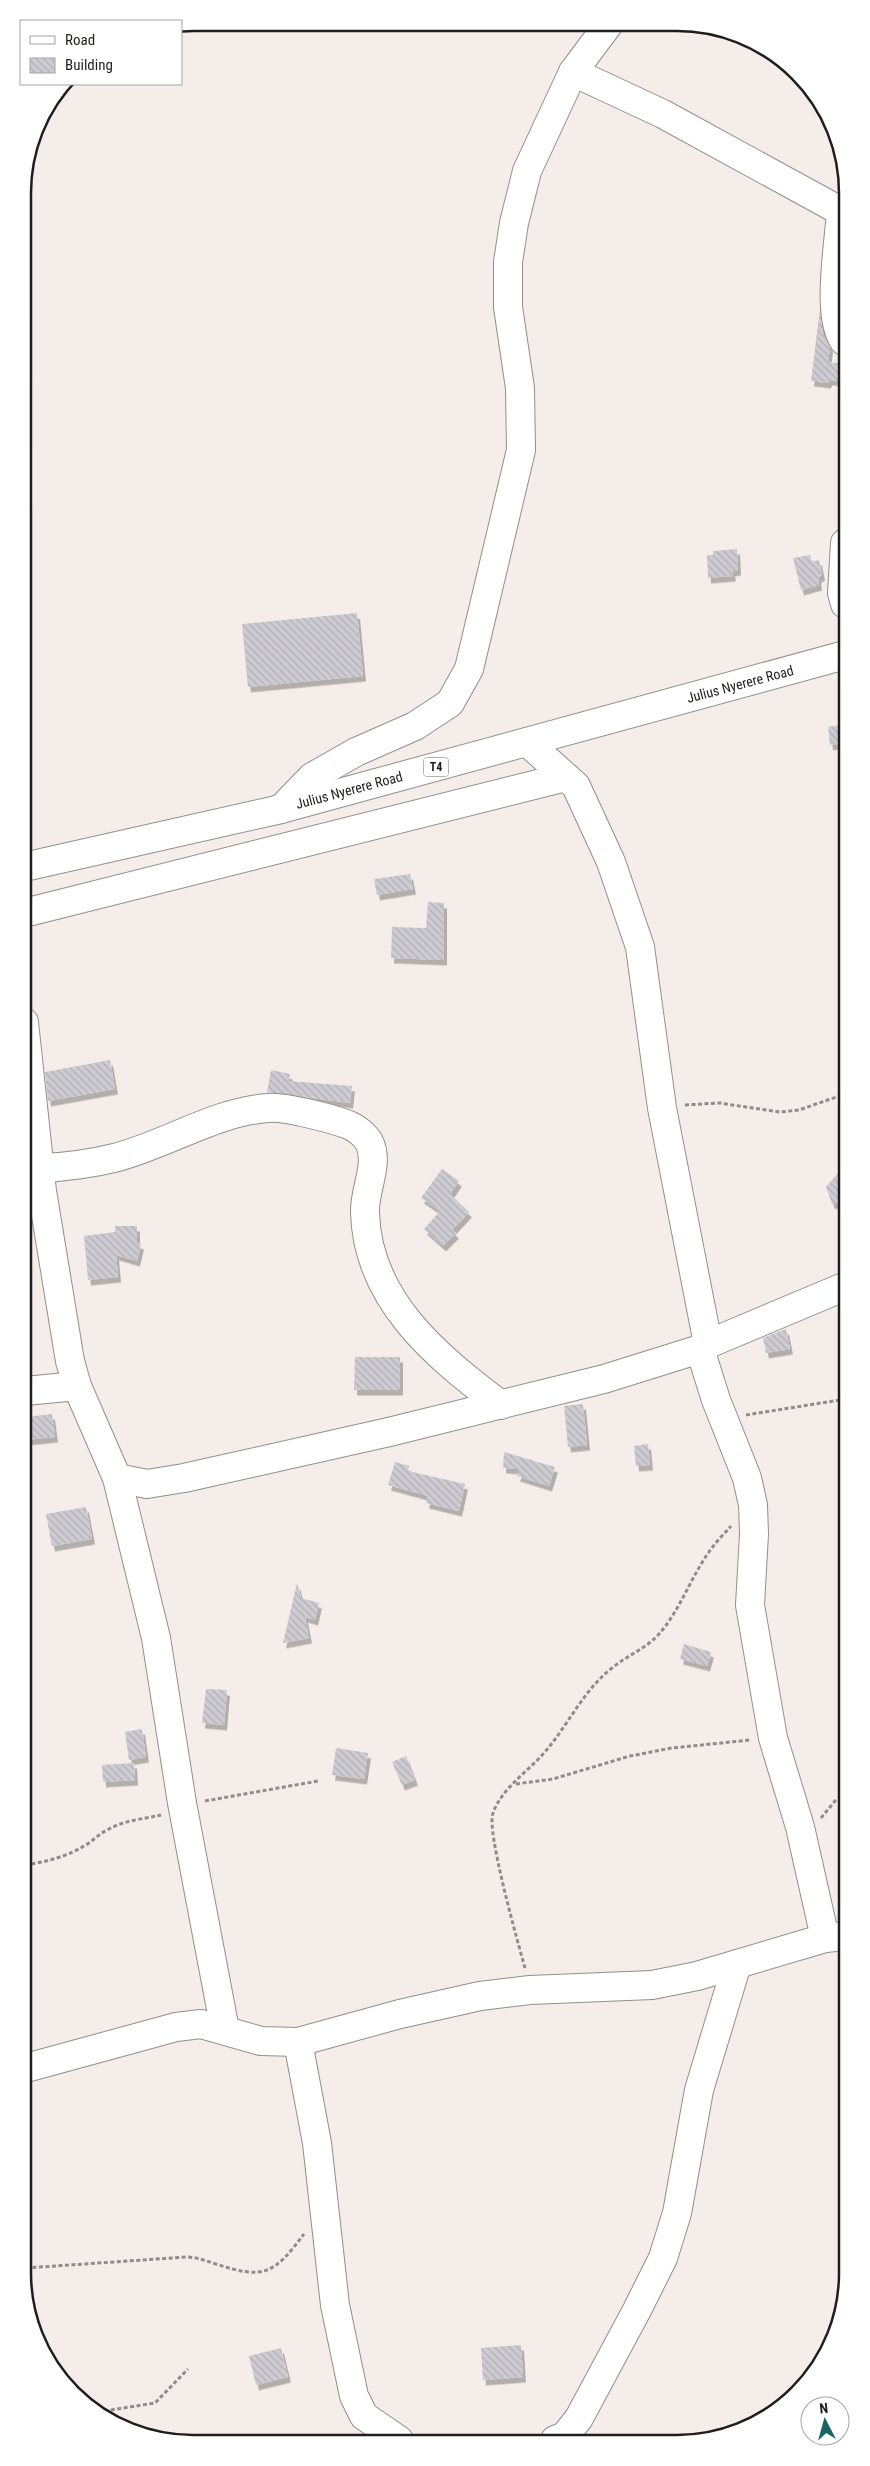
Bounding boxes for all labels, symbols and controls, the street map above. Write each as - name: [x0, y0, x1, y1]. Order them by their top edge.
- legend: [20, 20, 182, 85]
- text: Road: [65, 31, 95, 49]
- text: Building: [65, 56, 113, 74]
- street label: Julius Nyerere Road: [685, 662, 795, 706]
- road number: T4: [424, 758, 448, 776]
- street label: Julius Nyerere Road: [294, 768, 404, 812]
- north arrow: [800, 2396, 850, 2446]
- text: N: [819, 2400, 829, 2416]

